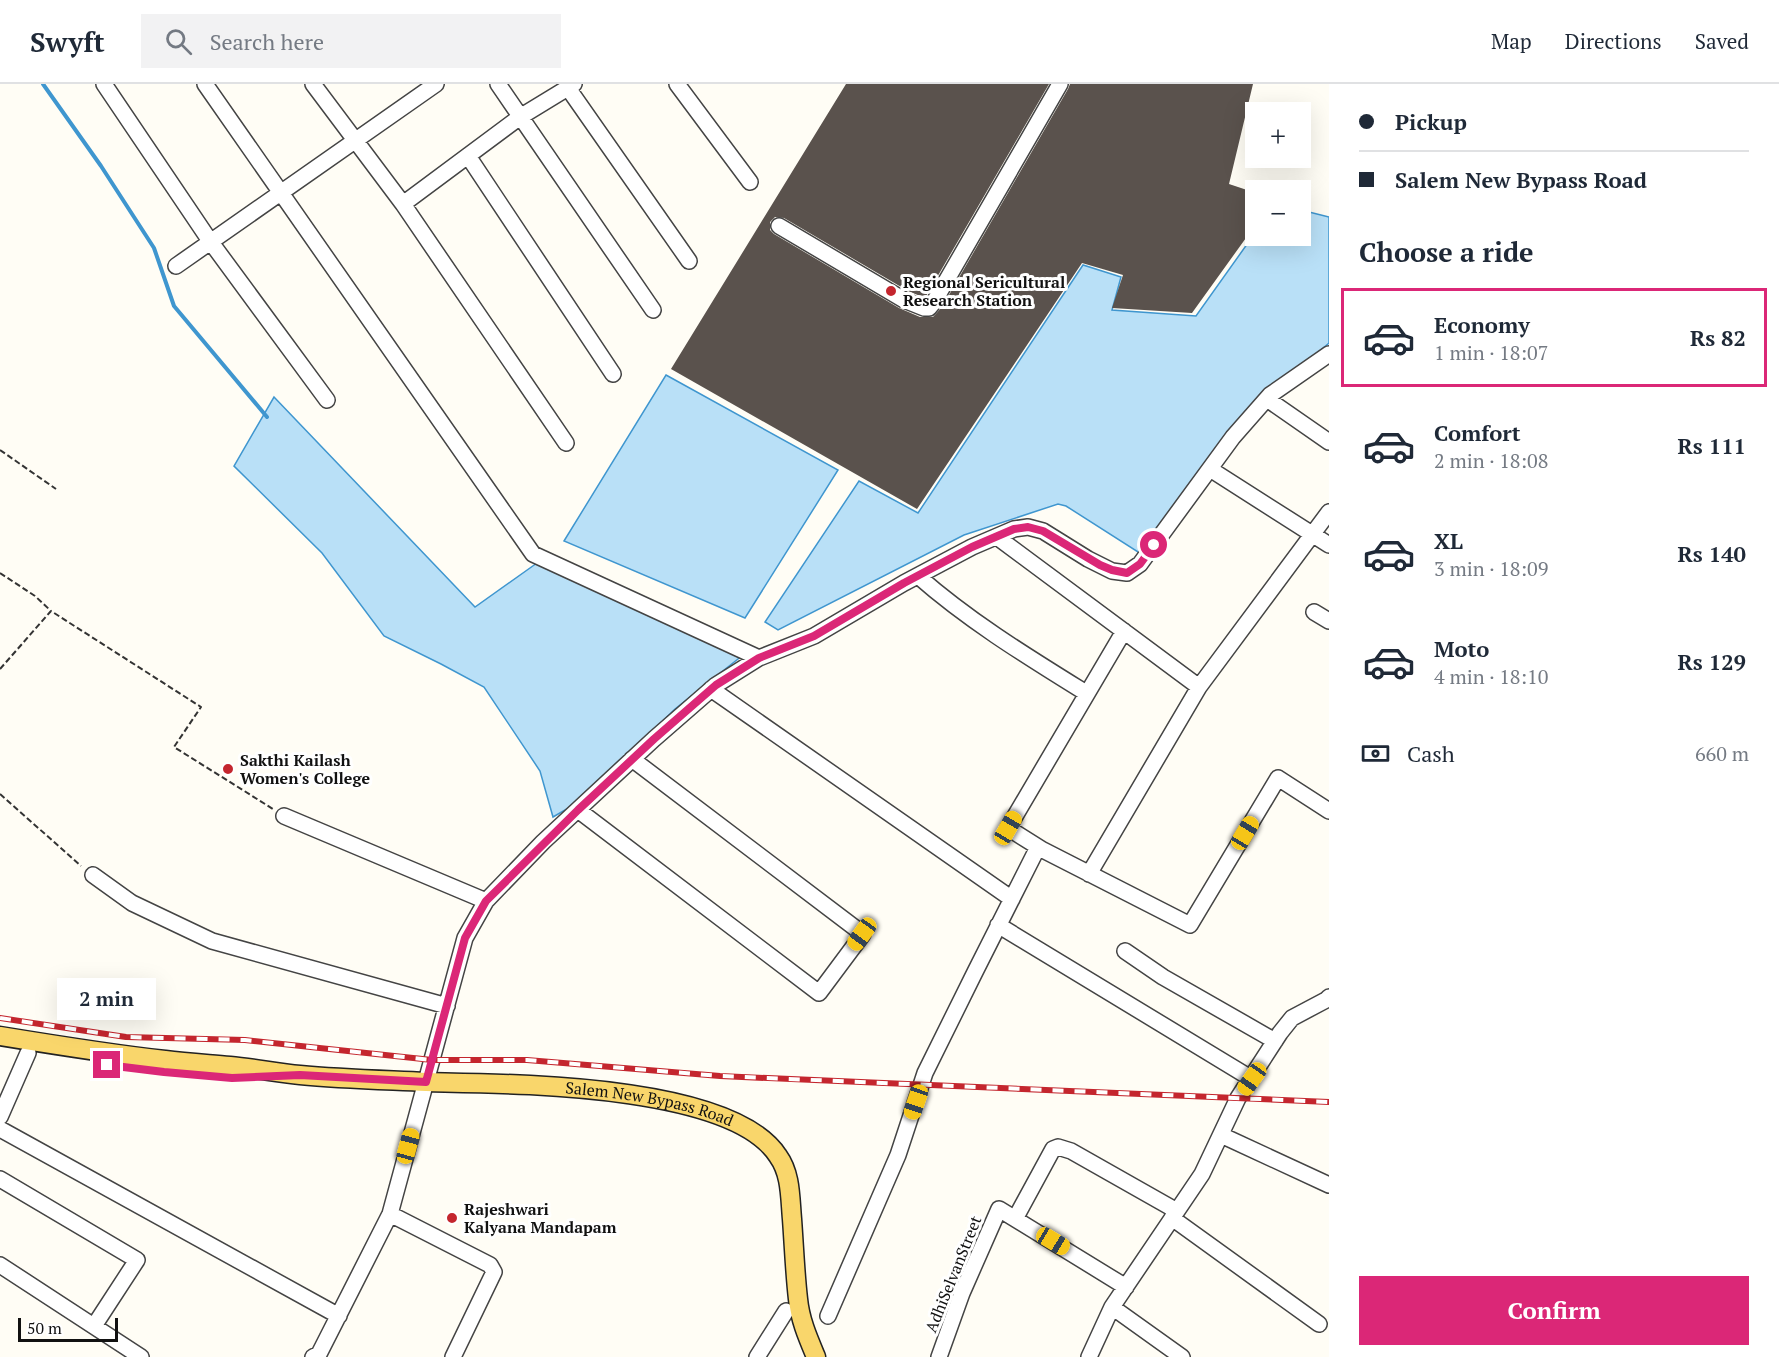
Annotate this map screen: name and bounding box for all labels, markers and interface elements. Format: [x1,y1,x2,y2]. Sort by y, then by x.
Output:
search box [141,14,561,68]
text: Swyft [30,23,105,60]
icon: search [162,25,195,58]
text: Search here [210,27,324,56]
text: Map [1491,27,1532,55]
text: Directions [1565,27,1662,55]
text: Saved [1695,27,1749,55]
map controls [1245,102,1311,246]
button: + [1245,102,1311,168]
text: Pickup [1395,107,1467,136]
text: Salem New Bypass Road [1395,165,1647,194]
button: − [1245,180,1311,246]
text: Choose a ride [1359,234,1534,270]
place label: Regional Sericultural Research Station [903,271,1065,311]
marker: Regional Sericultural Research Station [884,284,898,298]
text: Economy [1434,310,1530,339]
icon: car [1362,311,1416,365]
text: Rs 82 [1690,323,1746,352]
text: 1 min · 18:07 [1434,339,1548,366]
text: Comfort [1434,418,1520,447]
icon: car [1362,419,1416,473]
text: Rs 111 [1677,431,1746,460]
text: 2 min · 18:08 [1434,447,1548,474]
text: XL [1434,526,1463,555]
icon: car [1362,527,1416,581]
route start [1140,531,1167,558]
text: Rs 140 [1677,539,1746,568]
text: 3 min · 18:09 [1434,555,1548,582]
text: Moto [1434,634,1489,663]
icon: car [1362,635,1416,689]
text: Rs 129 [1677,647,1746,676]
text: 4 min · 18:10 [1434,663,1548,690]
icon: cash [1359,737,1392,770]
text: Cash [1407,739,1455,768]
text: 660 m [1695,740,1749,767]
place label: Sakthi Kailash Women's College [240,749,370,789]
marker: Sakthi Kailash Women's College [221,762,235,776]
car [991,808,1025,848]
car [1228,813,1262,853]
car [844,914,880,954]
callout: 2 min [57,978,156,1020]
text: 2 min [79,985,134,1012]
route end [93,1051,120,1078]
car [1234,1059,1270,1099]
street label: Salem New Bypass Road [565,1076,737,1131]
car [902,1082,930,1122]
car [395,1126,421,1166]
place label: Rajeshwari Kalyana Mandapam [464,1198,617,1238]
marker: Rajeshwari Kalyana Mandapam [445,1211,459,1225]
street label: AdhiSelvanStreet [920,1212,986,1336]
car [1033,1224,1073,1258]
button: Confirm [1359,1276,1749,1345]
scale bar [18,1315,118,1342]
text: 50 m [27,1317,62,1339]

